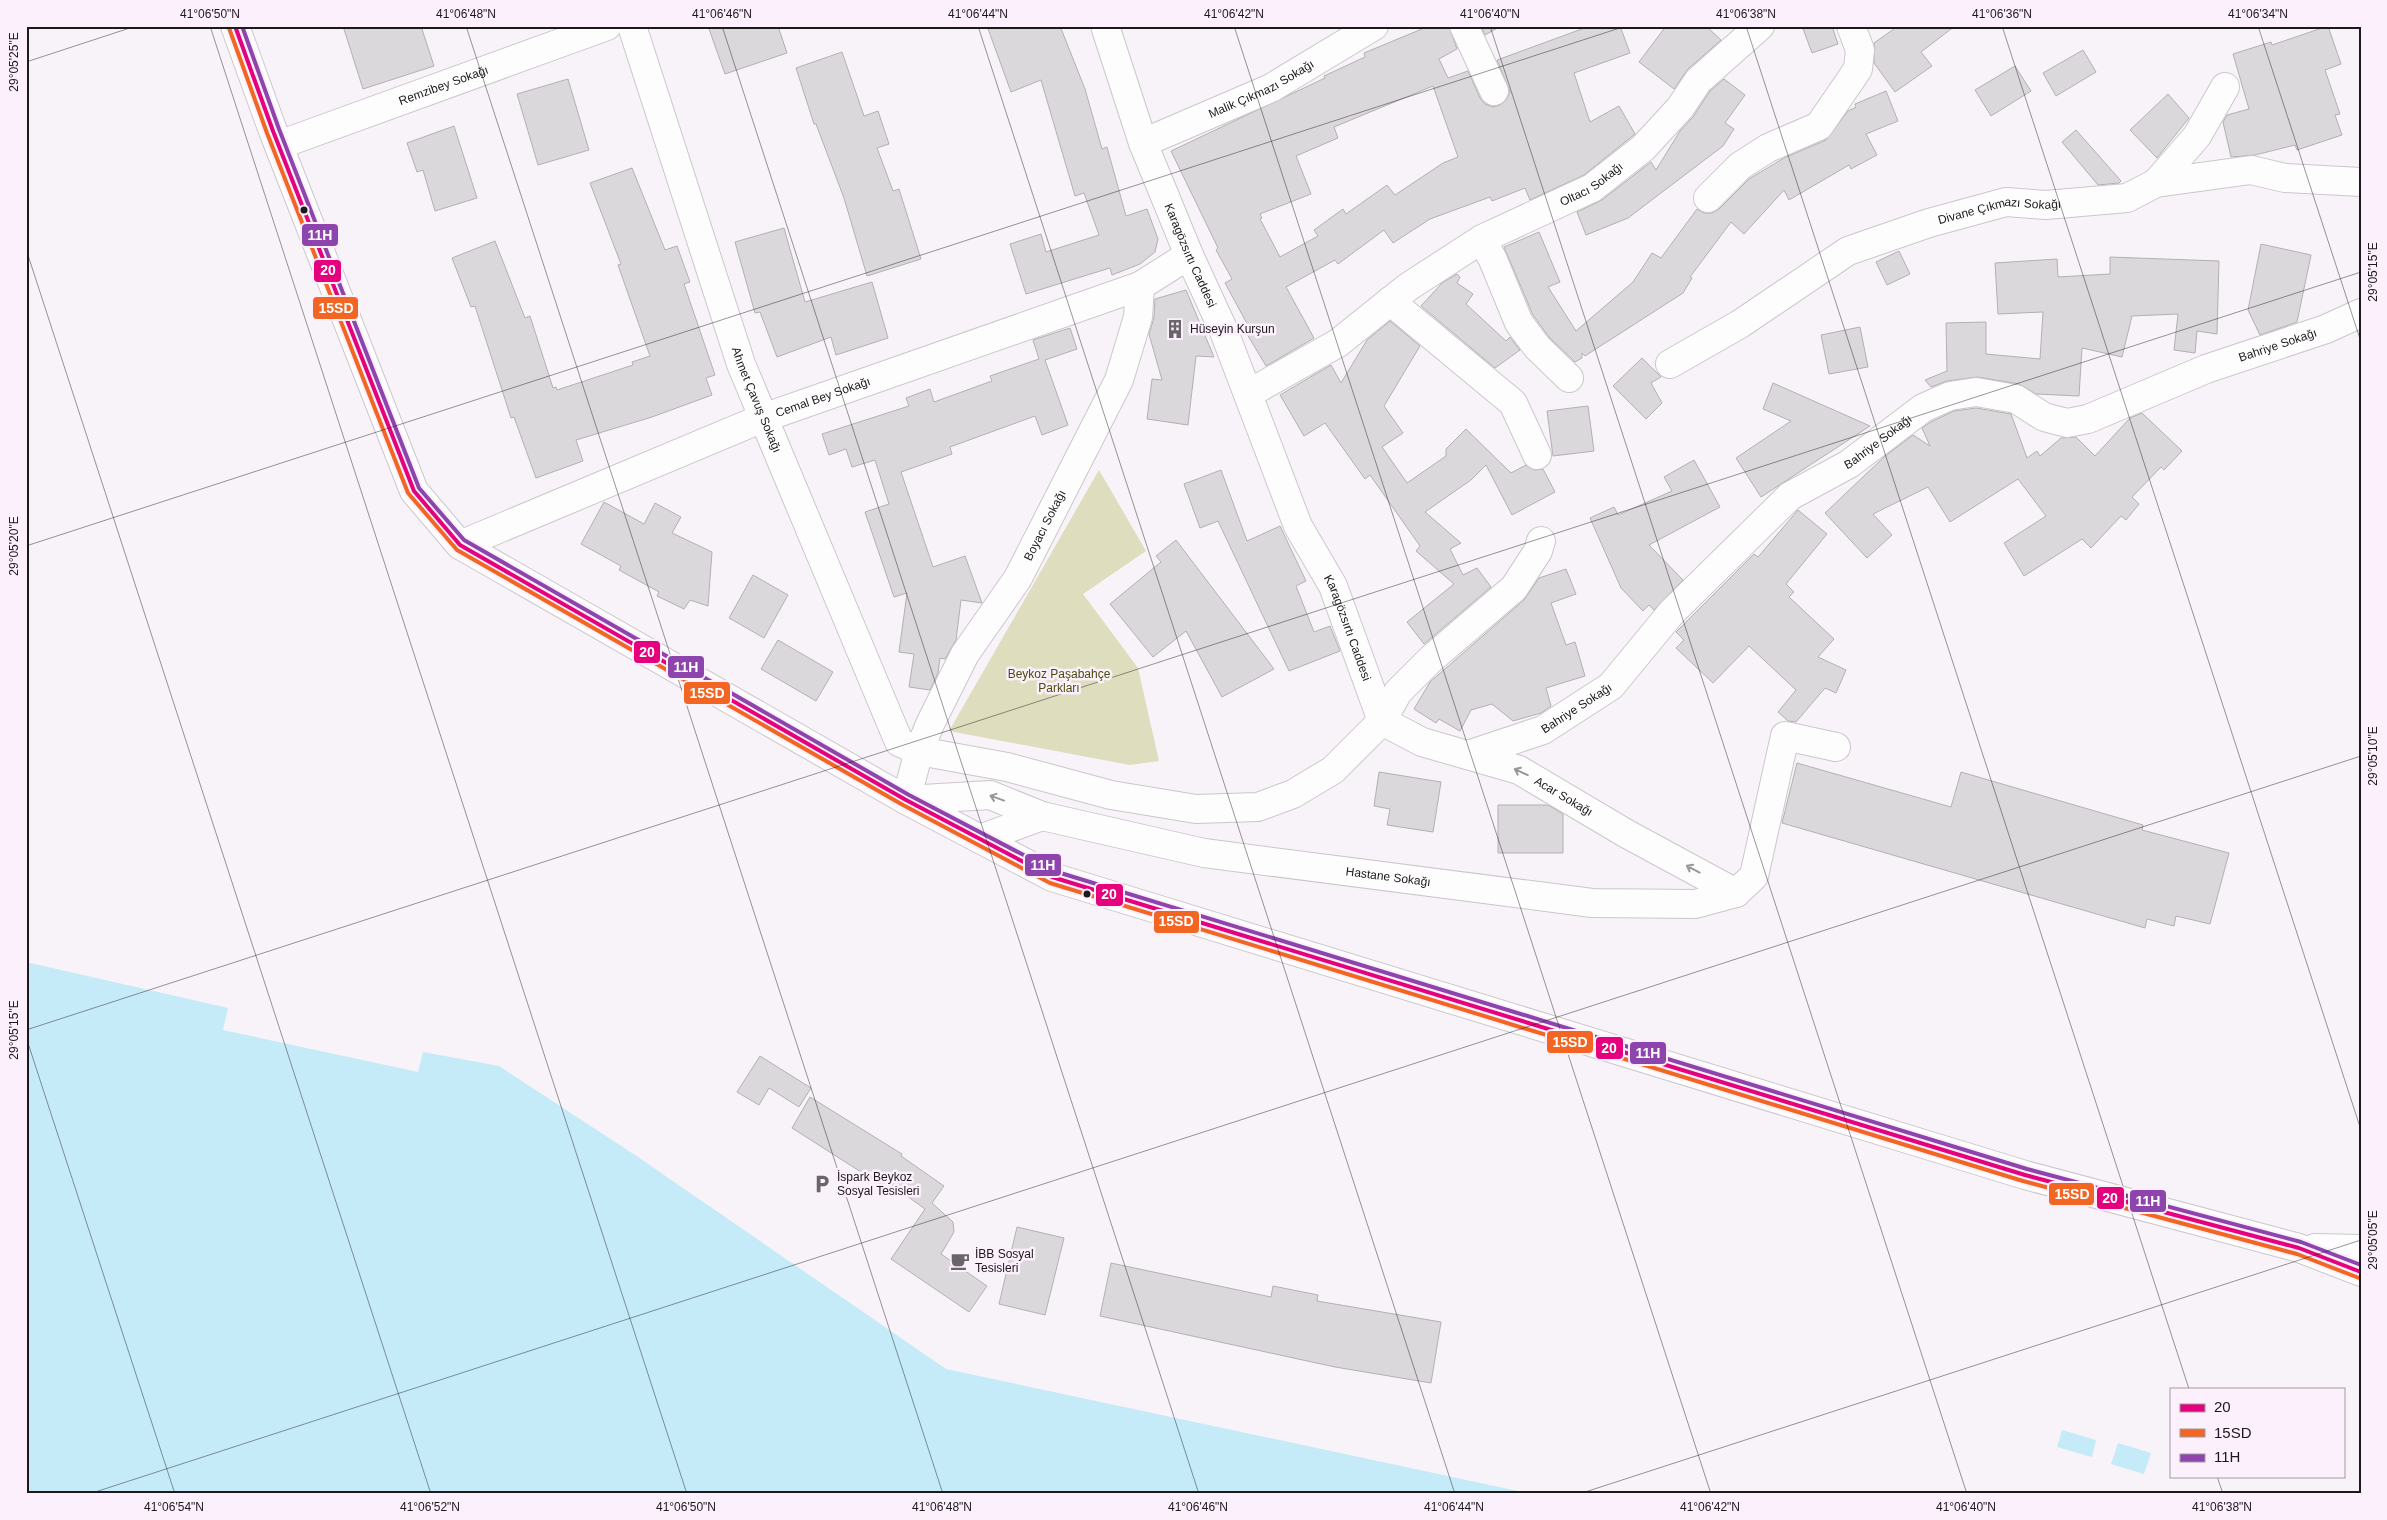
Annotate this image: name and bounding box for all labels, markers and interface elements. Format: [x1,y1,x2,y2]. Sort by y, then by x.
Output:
text: 41°06'50"N [180,7,240,21]
text: 41°06'48"N [436,7,496,21]
text: 41°06'46"N [692,7,752,21]
text: 41°06'44"N [948,7,1008,21]
text: 41°06'42"N [1204,7,1264,21]
text: 41°06'40"N [1460,7,1520,21]
text: 41°06'38"N [1716,7,1776,21]
text: 41°06'36"N [1972,7,2032,21]
text: 41°06'34"N [2228,7,2288,21]
text: 29°05'25"E [7,32,21,92]
street label: Malik Çıkmazı Sokağı [1206,57,1316,121]
street label: Remzibey Sokağı [397,63,490,108]
street label: Oltacı Sokağı [1558,159,1626,209]
street label: Divane Çıkmazı Sokağı [1936,195,2062,227]
street label: Karagözsırtı Caddesi [1162,201,1219,310]
unlabelled marker [299,205,309,215]
line badge: 11H [301,223,339,247]
text: 11H [308,227,332,243]
text: 29°05'15"E [2366,242,2380,302]
line badge: 20 [313,259,342,283]
text: 20 [320,262,336,278]
line badge: 15SD [312,296,359,320]
text: 15SD [318,300,354,316]
building icon: Hüseyin Kurşun [1164,318,1186,340]
place label: Hüseyin Kurşun [1190,322,1275,336]
street label: Bahriye Sokağı [2237,326,2319,365]
street label: Ahmet Çavuş Sokağı [729,345,784,455]
street label: Cemal Bey Sokağı [774,374,872,420]
street label: Bahriye Sokağı [1842,412,1915,472]
street label: Boyacı Sokağı [1021,488,1069,563]
text: 29°05'20"E [7,516,21,576]
street label: Karagözsırtı Caddesi [1321,572,1374,683]
line badge: 20 [633,640,661,664]
text: 20 [639,644,655,660]
line badge: 11H [667,655,705,679]
text: 11H [674,659,698,675]
park label: Beykoz Paşabahçe Parkları [1008,667,1111,695]
street label: Bahriye Sokağı [1539,680,1615,736]
line badge: 15SD [683,681,731,705]
text: 15SD [689,685,725,701]
text: 29°05'10"E [2366,726,2380,786]
one-way arrow [1514,767,1529,776]
street label: Acar Sokağı [1532,774,1595,819]
one-way arrow [990,793,1005,802]
line badge: 11H [1024,853,1062,877]
text: 11H [1031,857,1055,873]
street label: Hastane Sokağı [1345,864,1432,889]
one-way arrow [1686,864,1700,874]
line badge: 20 [1095,883,1124,907]
text: 20 [1101,886,1117,902]
unlabelled marker [1082,889,1092,899]
line badge: 15SD [1153,910,1200,934]
text: 15SD [1158,913,1194,929]
text: 29°05'15"E [7,1000,21,1060]
line badge: 15SD [1546,1030,1594,1054]
text: 15SD [1552,1034,1588,1050]
line badge: 20 [1595,1036,1624,1060]
text: 20 [1601,1040,1617,1056]
line badge: 11H [1629,1041,1667,1065]
text: 11H [1636,1045,1660,1061]
place label: İspark Beykoz Sosyal Tesisleri [837,1170,919,1198]
parking icon: İspark Beykoz Sosyal Tesisleri [811,1173,833,1195]
line badge: 15SD [2048,1182,2095,1206]
text: 15SD [2054,1186,2090,1202]
line badge: 20 [2096,1186,2125,1210]
line badge: 11H [2129,1189,2167,1213]
text: 20 [2102,1190,2118,1206]
text: 11H [2136,1193,2160,1209]
text: 29°05'05"E [2366,1210,2380,1270]
place label: İBB Sosyal Tesisleri [975,1247,1034,1275]
cafe icon: İBB Sosyal Tesisleri [949,1250,971,1272]
legend [2170,1388,2344,1478]
text: 20 [2214,1398,2231,1415]
text: 15SD [2214,1424,2252,1441]
text: 11H [2214,1448,2240,1465]
text: 41°06'54"N [144,1500,204,1514]
text: 41°06'52"N [400,1500,460,1514]
text: 41°06'50"N [656,1500,716,1514]
text: 41°06'48"N [912,1500,972,1514]
text: 41°06'46"N [1168,1500,1228,1514]
text: 41°06'44"N [1424,1500,1484,1514]
text: 41°06'42"N [1680,1500,1740,1514]
text: 41°06'40"N [1936,1500,1996,1514]
text: 41°06'38"N [2192,1500,2252,1514]

